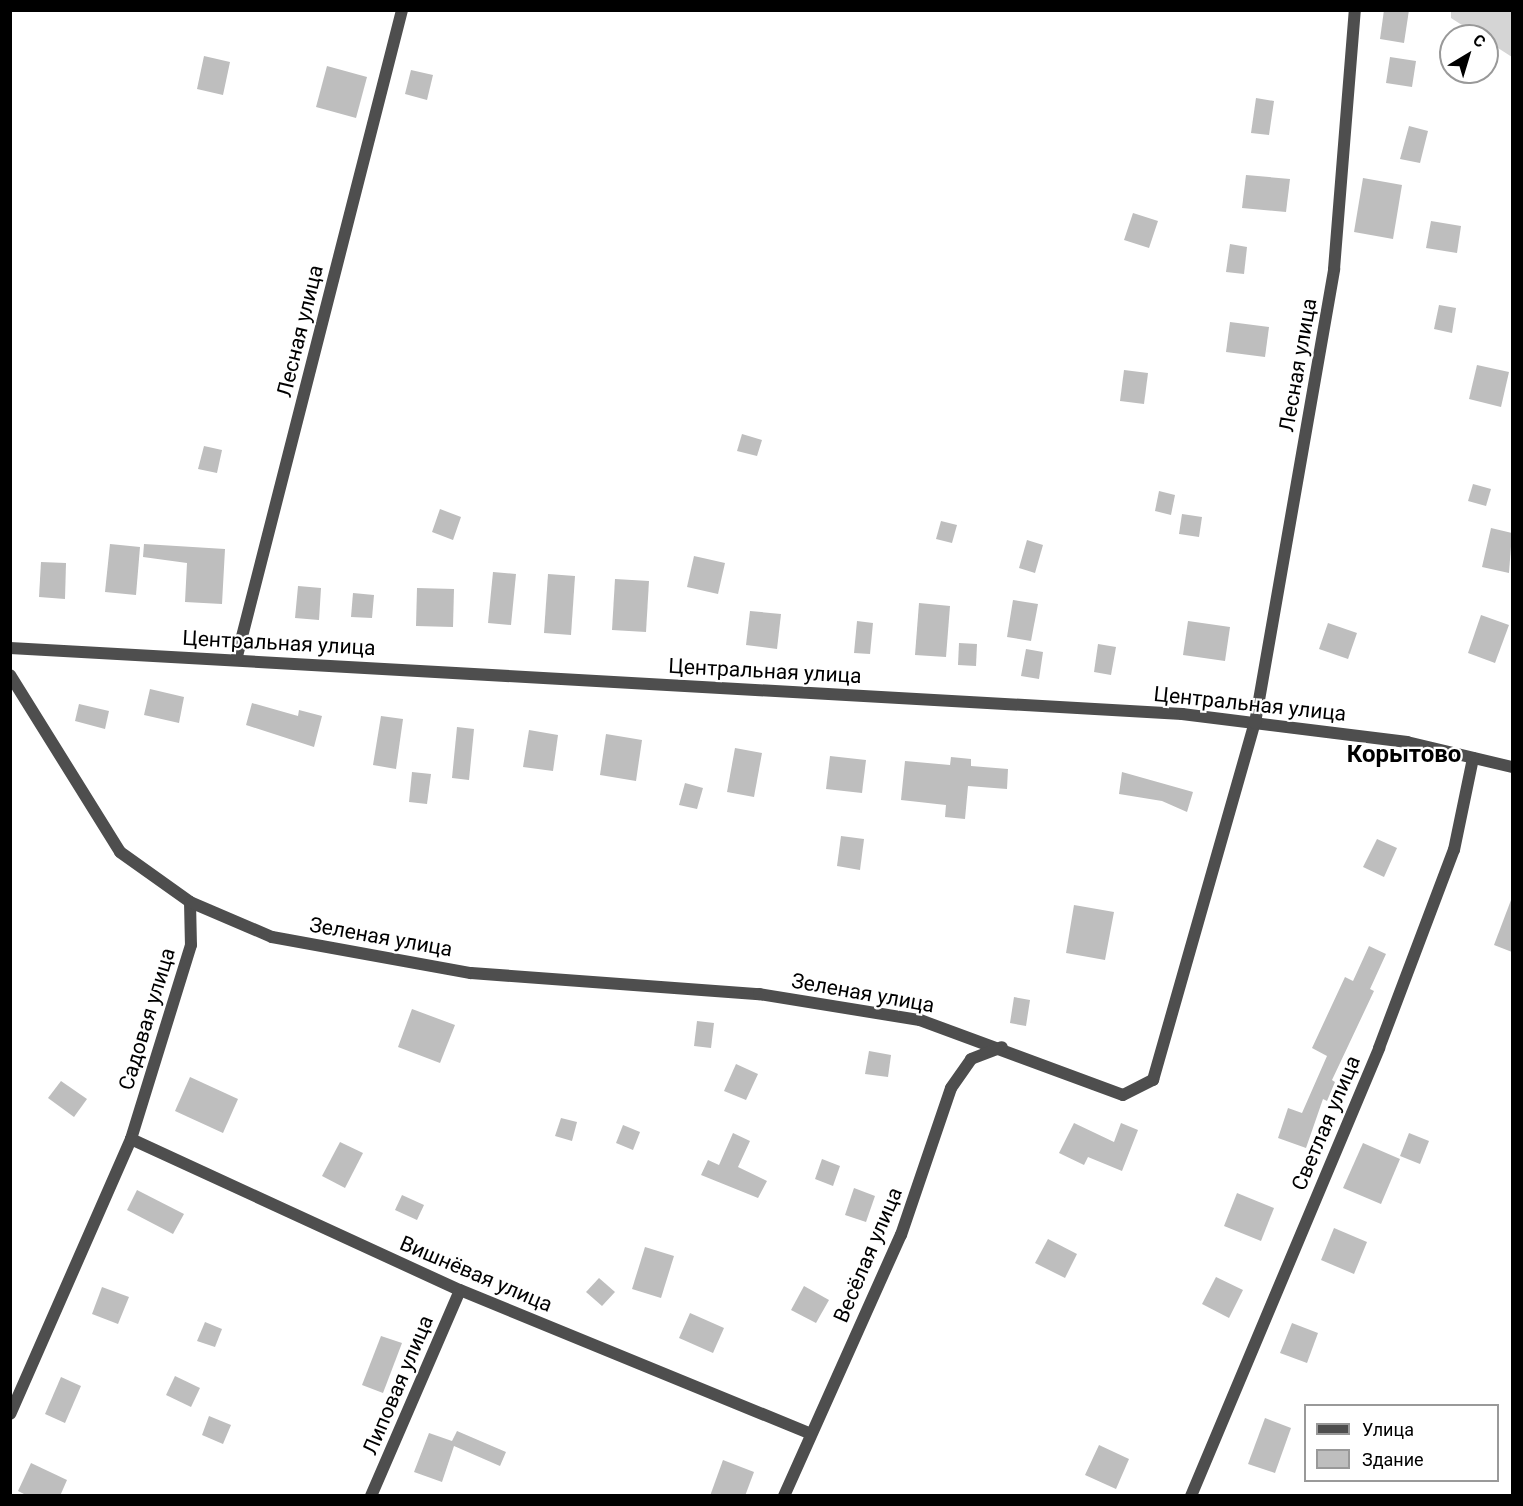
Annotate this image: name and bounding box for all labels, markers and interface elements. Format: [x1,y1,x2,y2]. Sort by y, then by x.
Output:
north arrow [1439,24,1499,84]
text: С [1469,30,1489,52]
street label: Лесная улица [271,263,329,399]
street label: Лесная улица [1274,296,1322,434]
street label: Центральная улица [182,625,376,661]
street label: Центральная улица [668,653,862,689]
street label: Центральная улица [1153,681,1347,727]
district label: Корытово [1347,741,1461,769]
street label: Зеленая улица [308,912,454,962]
street label: Садовая улица [113,945,181,1093]
street label: Зеленая улица [790,968,936,1018]
street label: Светлая улица [1286,1052,1366,1194]
street label: Весёлая улица [828,1184,908,1326]
street label: Вишнёвая улица [396,1231,556,1317]
street label: Липовая улица [357,1312,439,1458]
legend [1304,1404,1499,1482]
text: Улица [1362,1419,1414,1440]
text: Здание [1362,1449,1424,1470]

